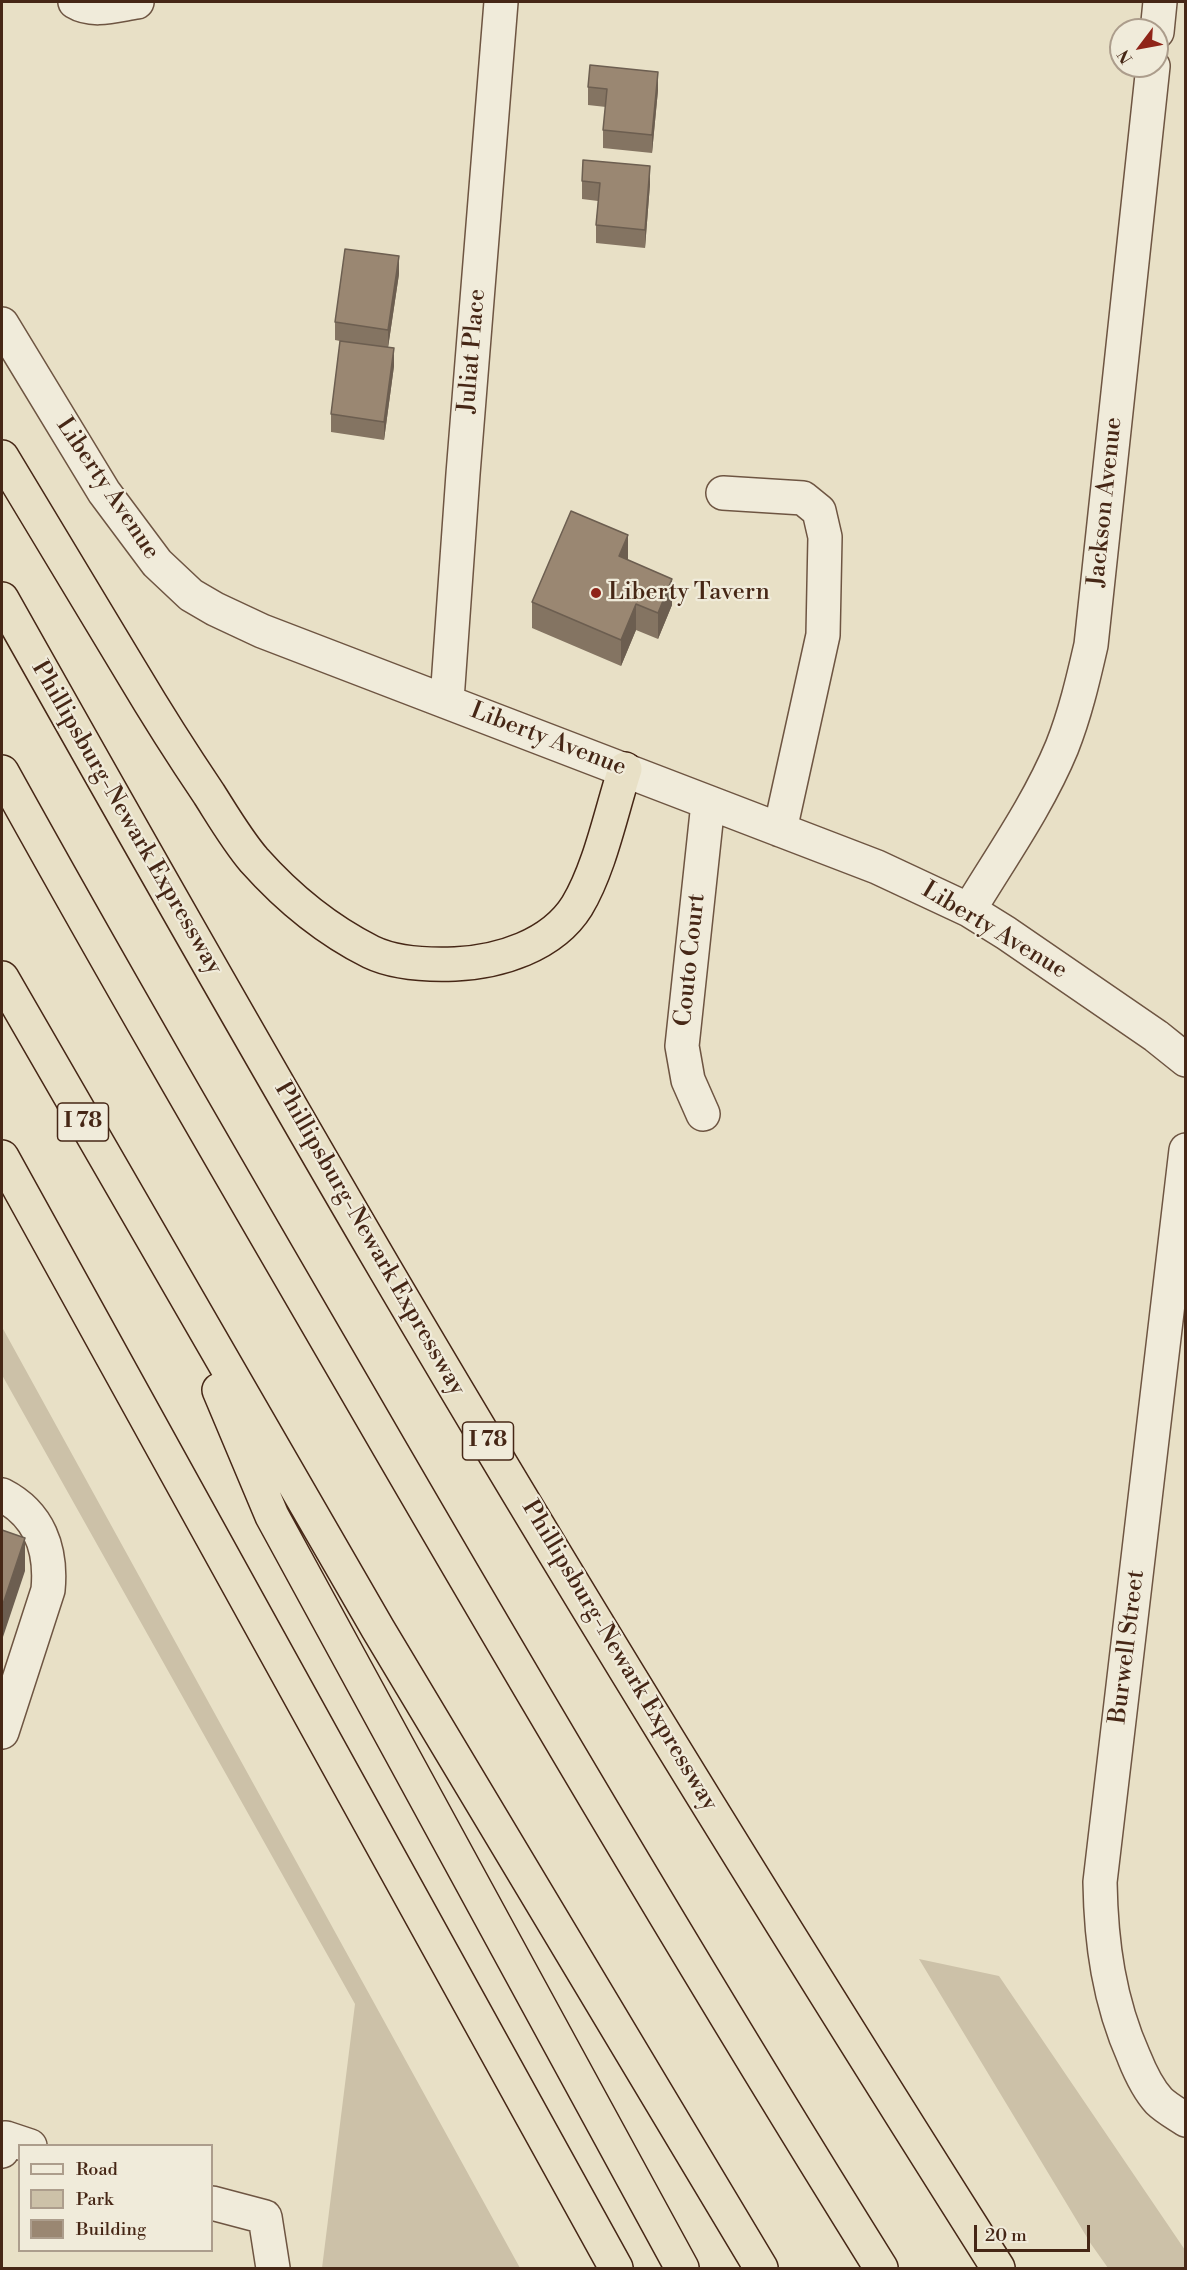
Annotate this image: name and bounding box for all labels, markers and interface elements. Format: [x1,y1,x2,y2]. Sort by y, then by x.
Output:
north arrow [1109,18,1169,78]
text: N [1114,46,1137,67]
street label: Juliat Place [453,288,493,414]
street label: Liberty Avenue [49,413,165,565]
street label: Jackson Avenue [1083,416,1129,588]
place label: Liberty Tavern [608,579,770,607]
marker: Liberty Tavern [589,586,603,600]
street label: Phillipsburg-Newark Expressway [24,656,228,980]
street label: Liberty Avenue [466,697,630,783]
street label: Liberty Avenue [916,876,1072,986]
street label: Couto Court [670,892,712,1028]
street label: Phillipsburg-Newark Expressway [267,1077,471,1401]
road number: I 78 [58,1103,109,1141]
road number: I 78 [462,1422,514,1460]
street label: Phillipsburg-Newark Expressway [515,1495,723,1817]
street label: Burwell Street [1104,1568,1152,1726]
legend [18,2144,213,2252]
text: Road [76,2158,118,2181]
text: Park [76,2188,113,2211]
scale bar [977,2213,1092,2251]
text: Building [76,2218,146,2241]
text: 20 m [985,2224,1027,2247]

